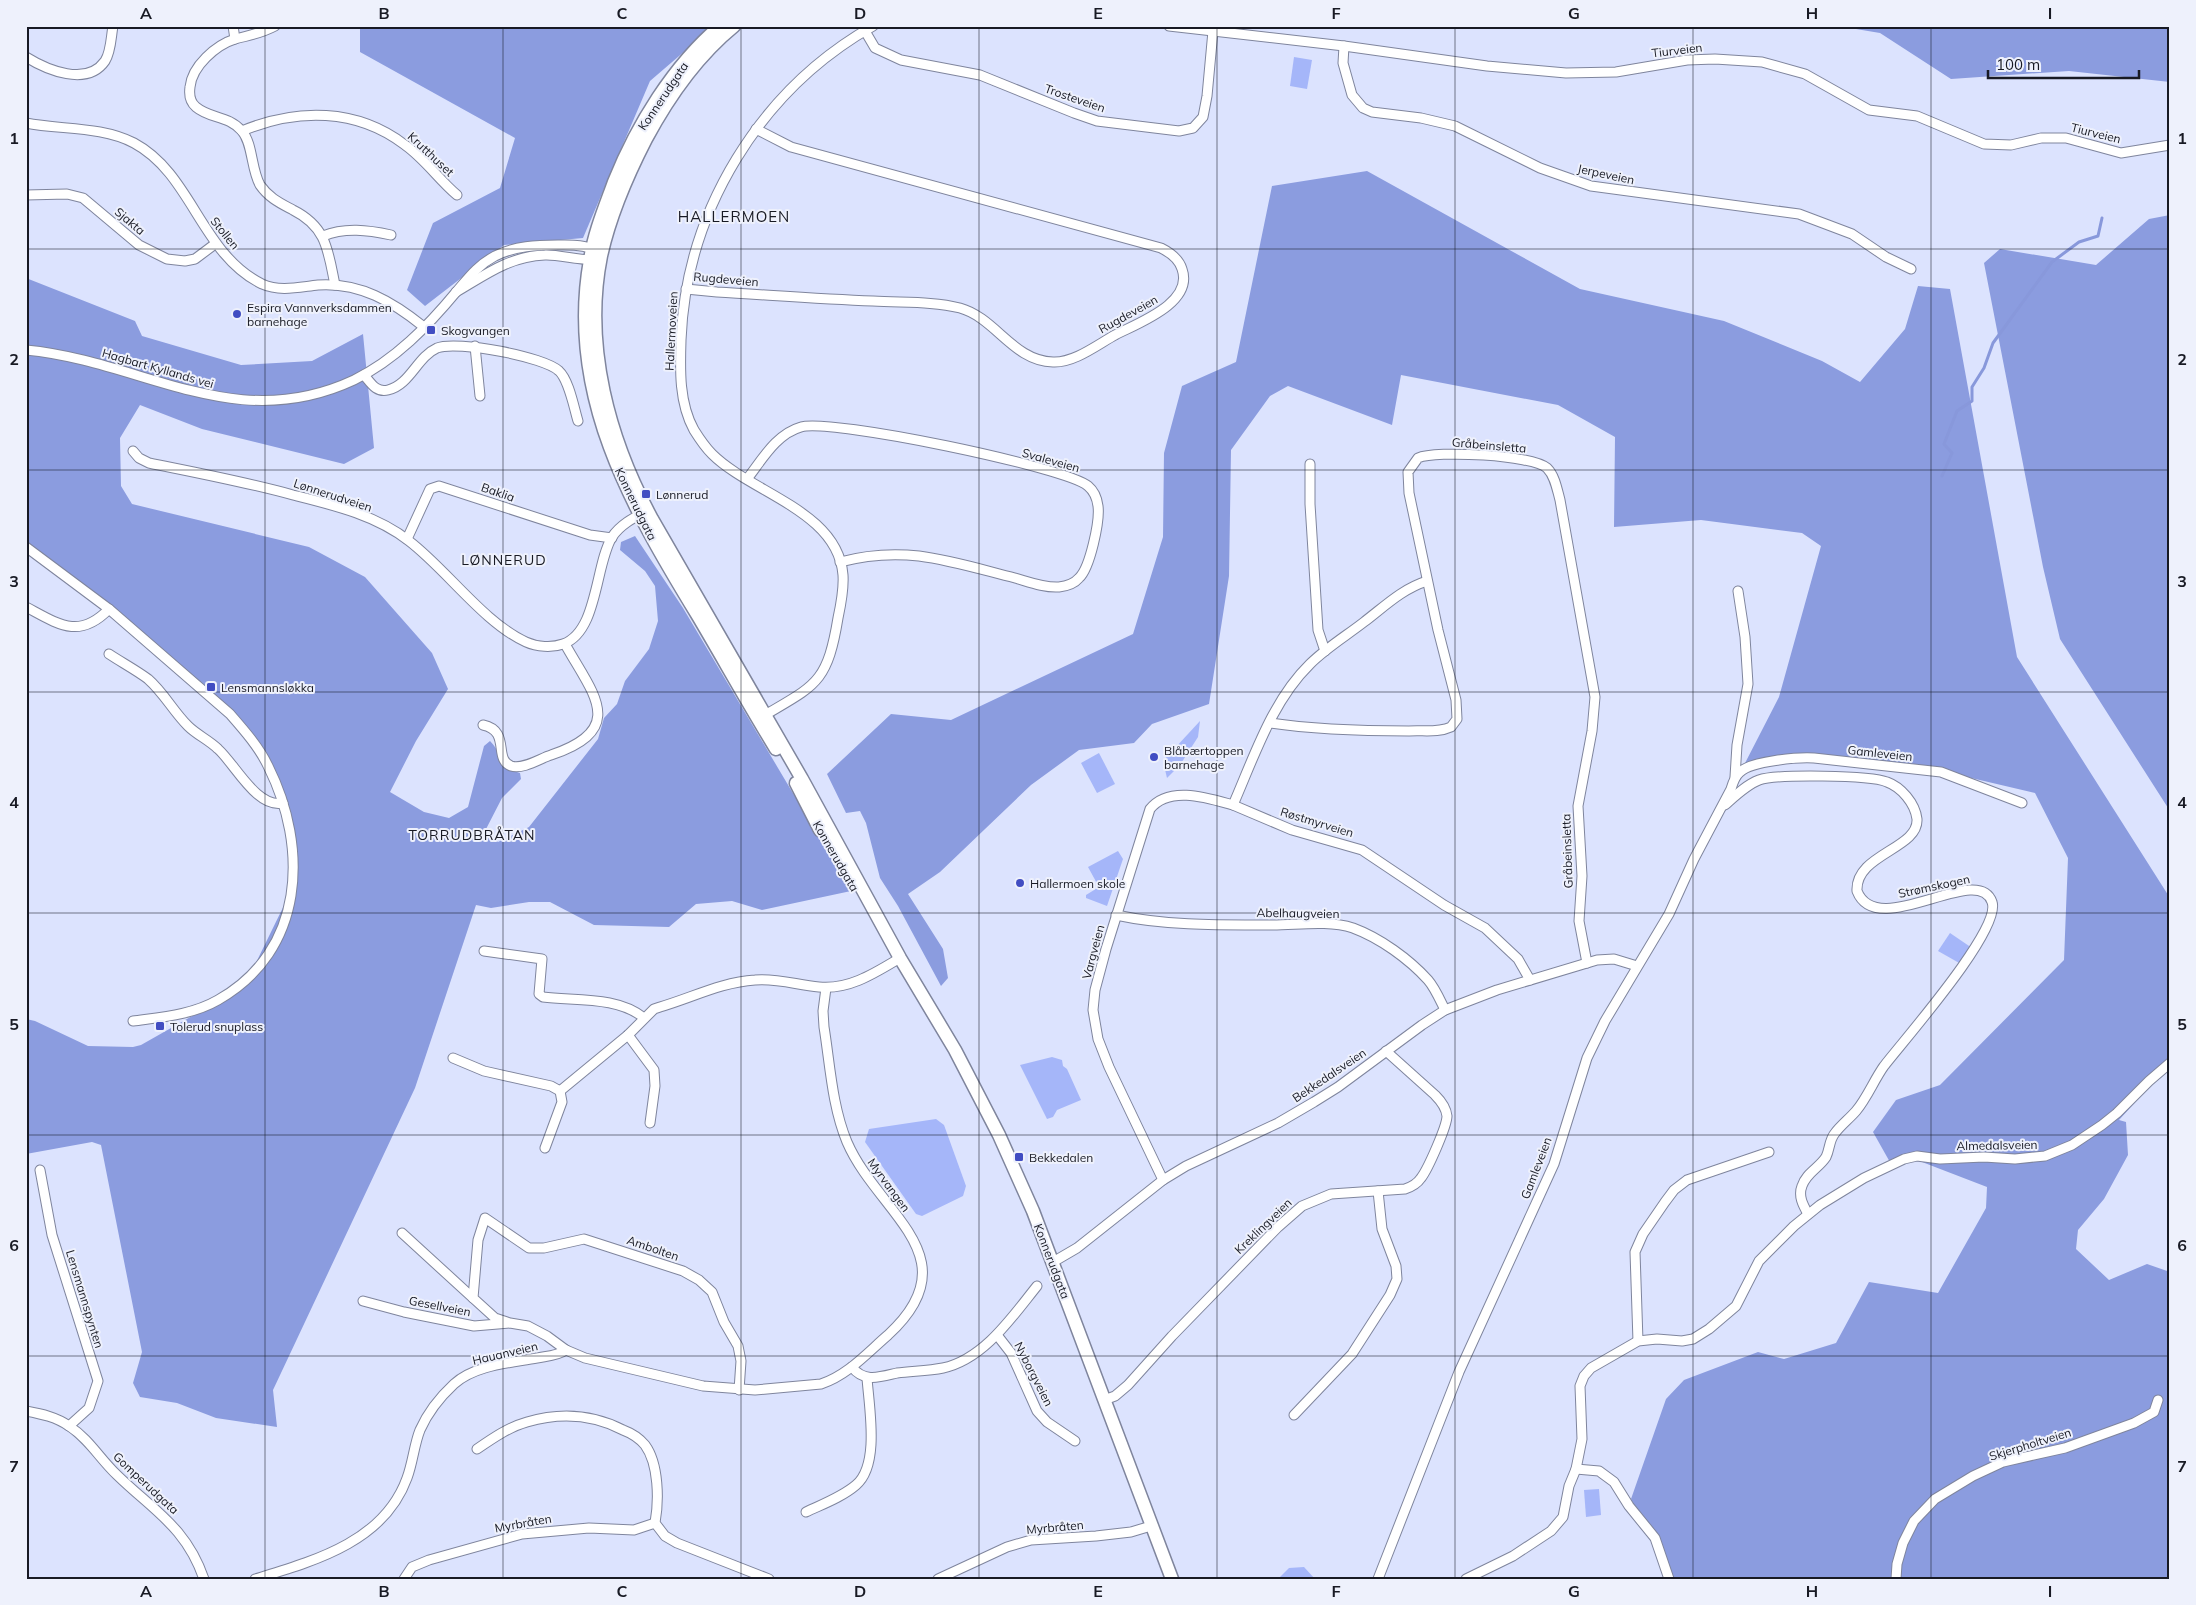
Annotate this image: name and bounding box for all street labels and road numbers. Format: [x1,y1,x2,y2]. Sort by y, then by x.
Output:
street label: Tiurveien [1651,39,1703,61]
street label: Konnerudgata [635,59,691,133]
street label: Trosteveien [1043,81,1107,115]
street label: Tiurveien [2069,120,2123,146]
street label: Krutthuset [405,129,457,179]
street label: Jerpeveien [1576,161,1636,187]
street label: Sjakta [112,204,148,238]
street label: Stollen [207,214,243,252]
street label: Rugdeveien [693,269,759,289]
street label: Hallermoveien [661,291,681,371]
street label: Rugdeveien [1096,292,1160,336]
street label: Hagbart Kyllands vei [100,345,216,391]
street label: Gråbeinsletta [1451,434,1527,456]
street label: Svaleveien [1020,445,1082,475]
street label: Konnerudgata [612,465,660,543]
street label: Lønnerudveien [292,475,374,515]
street label: Baklia [479,479,517,505]
street label: Gamleveien [1847,742,1913,764]
street label: Røstmyrveien [1279,804,1355,840]
street label: Gråbeinsletta [1558,813,1576,889]
street label: Konnerudgata [810,818,862,894]
street label: Strømskogen [1897,871,1971,901]
street label: Abelhaugveien [1256,905,1340,921]
street label: Vargveien [1079,923,1107,981]
street label: Bekkedalsveien [1289,1045,1369,1105]
street label: Gamleveien [1517,1135,1555,1201]
street label: Almedalsveien [1956,1137,2038,1153]
street label: Myrvangen [865,1155,913,1215]
street label: Kreklingveien [1231,1195,1295,1257]
street label: Konnerudgata [1031,1221,1073,1301]
street label: Ambolten [625,1232,681,1264]
street label: Lensmannspynten [63,1248,107,1350]
street label: Gesellveien [408,1293,472,1319]
street label: Hauanveien [471,1338,539,1368]
street label: Nyborgveien [1011,1339,1057,1409]
street label: Skjerpholtveien [1987,1424,2073,1464]
street label: Gomperudgata [110,1449,182,1517]
street label: Myrbråten [493,1511,553,1535]
street label: Myrbråten [1026,1517,1084,1537]

